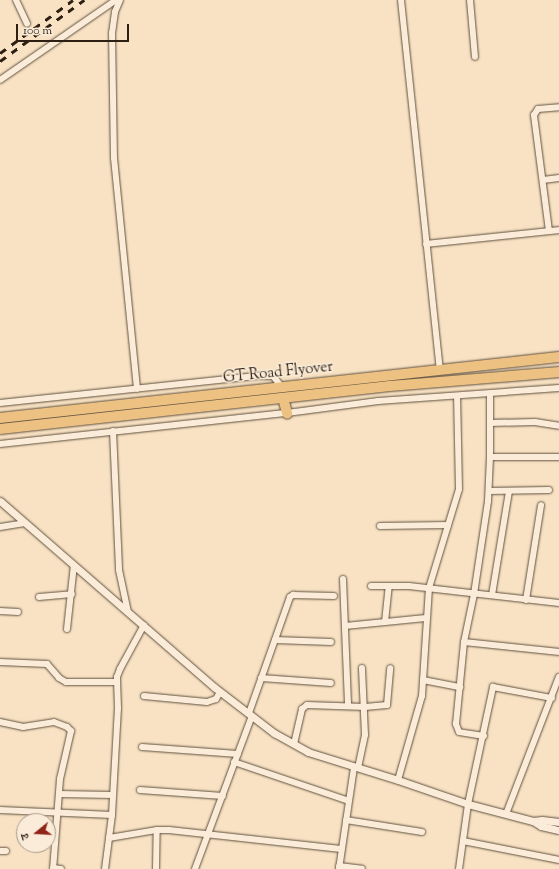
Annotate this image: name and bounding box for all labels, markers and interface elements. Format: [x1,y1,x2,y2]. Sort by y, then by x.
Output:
scale bar [18,16,131,42]
text: 100 m [23,22,52,40]
street label: GT Road Flyover [222,358,334,388]
north arrow [16,813,56,853]
text: उ [17,831,34,842]

